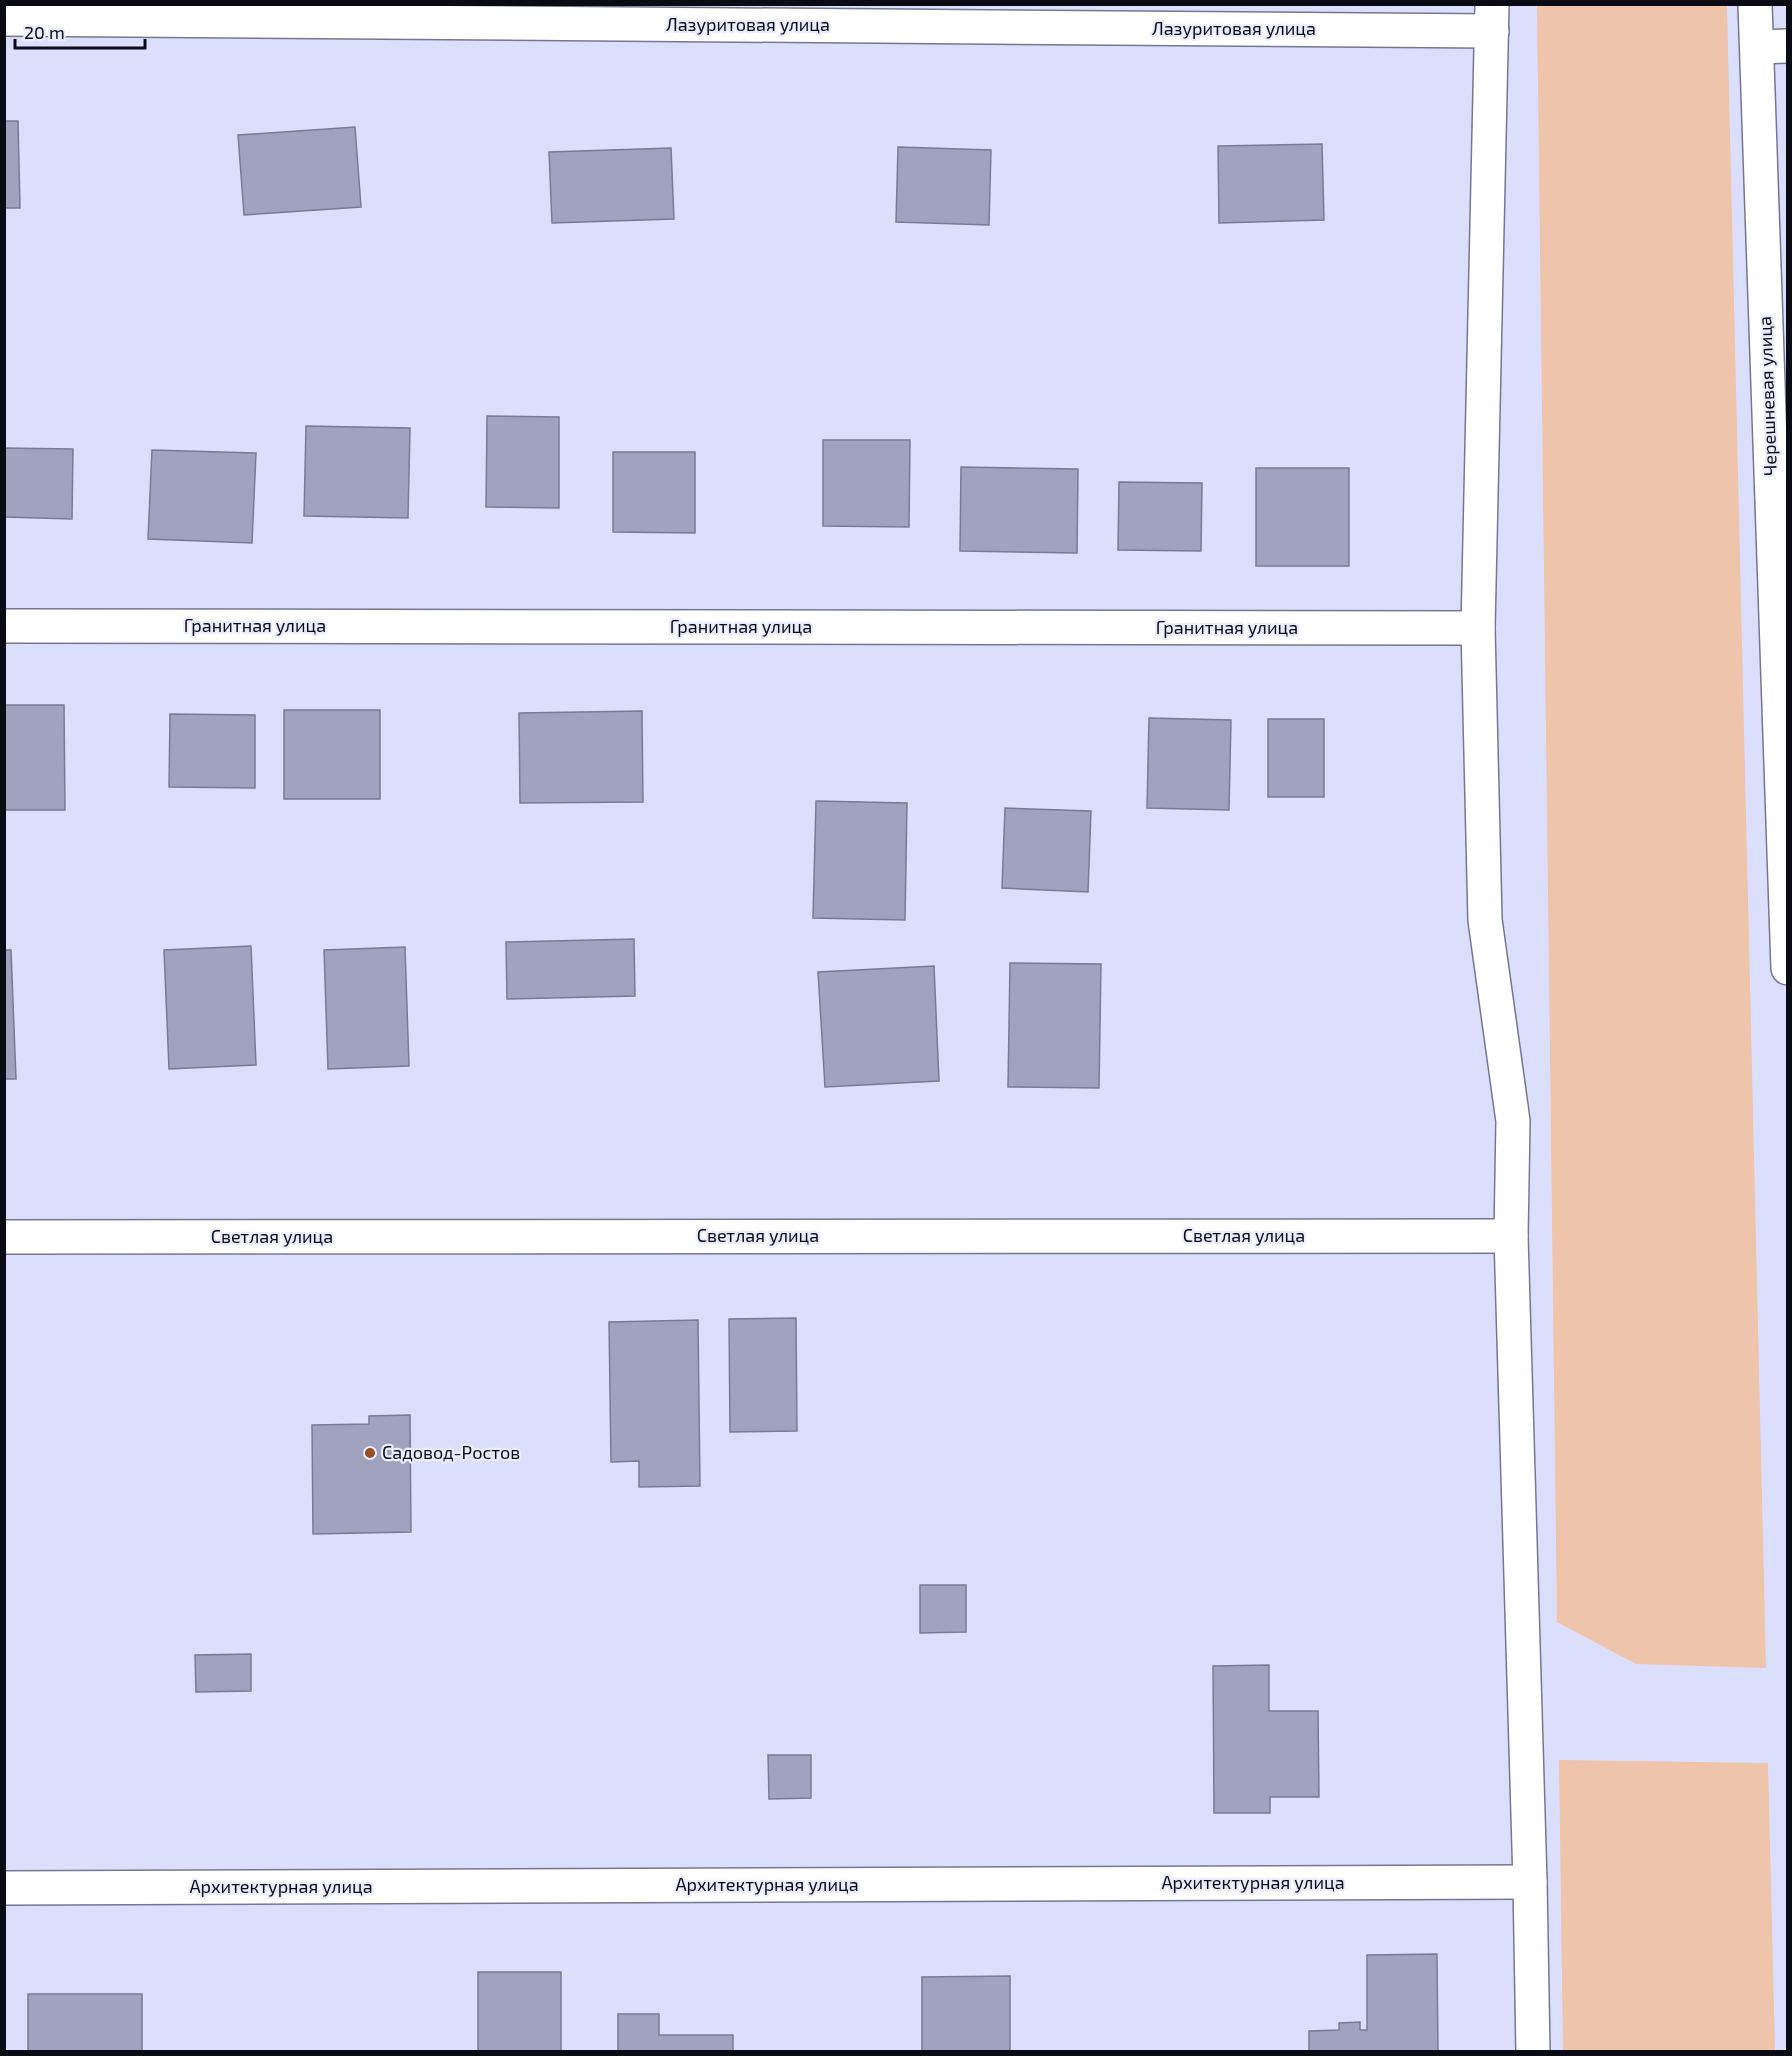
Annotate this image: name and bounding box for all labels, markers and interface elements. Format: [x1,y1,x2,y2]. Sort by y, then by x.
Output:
scale bar [15,12,146,50]
street label: Лазуритовая улица [666,13,830,35]
street label: Лазуритовая улица [1152,17,1316,39]
text: 20 m [24,21,65,43]
street label: Черешневая улица [1753,316,1781,476]
street label: Гранитная улица [184,614,326,636]
street label: Гранитная улица [670,615,812,637]
street label: Гранитная улица [1156,616,1298,638]
street label: Светлая улица [697,1224,819,1246]
street label: Светлая улица [1183,1224,1305,1246]
street label: Светлая улица [211,1225,333,1247]
place label: Садовод-Ростов [382,1441,520,1463]
marker: Садовод-Ростов [363,1446,377,1460]
street label: Архитектурная улица [1161,1871,1345,1893]
street label: Архитектурная улица [675,1873,859,1895]
street label: Архитектурная улица [189,1875,373,1897]

